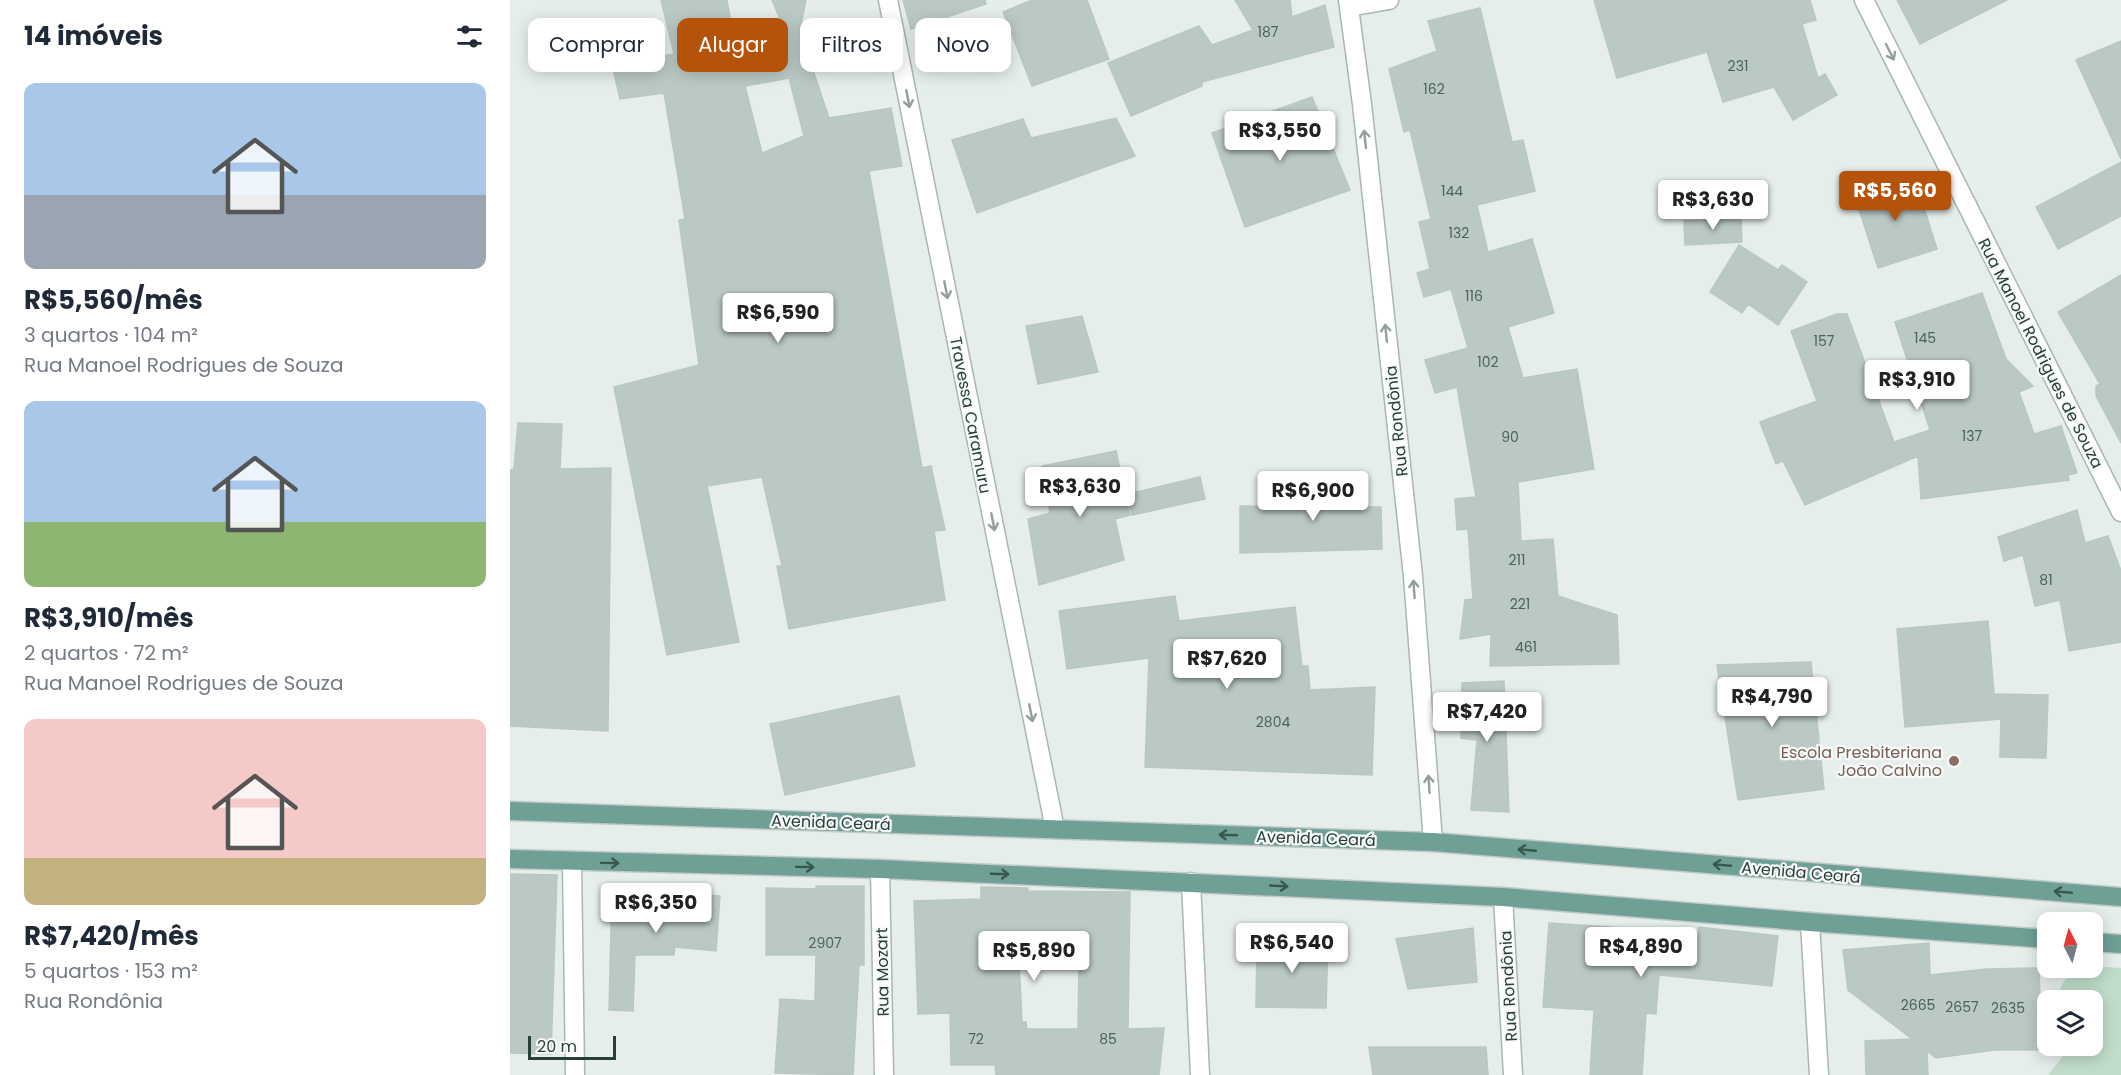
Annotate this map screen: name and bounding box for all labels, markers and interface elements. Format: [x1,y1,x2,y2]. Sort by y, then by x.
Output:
text: 14 imóveis [24,18,163,54]
chip: Comprar [528,18,665,72]
chip: Alugar [677,18,788,72]
chip: Filtros [800,18,903,72]
chip: Novo [915,18,1011,72]
icon: filters [453,20,486,53]
house number: 187 [1258,22,1279,42]
one-way arrow [1885,43,1896,61]
house number: 231 [1728,56,1748,76]
house number: 162 [1423,79,1445,99]
one-way arrow [903,88,914,108]
pin: R$3,550 [1225,111,1335,162]
text: R$3,550 [1238,116,1322,144]
icon: home [201,122,309,230]
one-way arrow [1359,130,1370,150]
pin: R$5,560 [1840,171,1950,222]
text: R$5,560 [1853,176,1937,204]
pin: R$3,630 [1658,180,1768,231]
house number: 144 [1441,181,1463,201]
text: R$3,630 [1672,185,1754,213]
house number: 132 [1449,223,1469,243]
street label: Rua Manoel Rodrigues de Souza [1972,234,2109,472]
one-way arrow [941,279,952,299]
text: R$5,560/mês [24,282,203,318]
house number: 116 [1465,286,1483,306]
pin: R$6,590 [723,293,833,344]
text: R$6,590 [736,298,820,326]
text: 3 quartos · 104 m² [24,321,198,349]
one-way arrow [1380,324,1391,343]
house number: 145 [1914,328,1936,348]
house number: 157 [1814,331,1835,351]
street label: Travessa Caramuru [944,335,997,495]
text: Rua Manoel Rodrigues de Souza [24,351,343,379]
house number: 102 [1477,352,1499,372]
pin: R$3,910 [1862,360,1972,411]
street label: Rua Rondônia [1379,364,1414,478]
text: R$3,910 [1879,365,1955,393]
house number: 137 [1962,426,1983,446]
house number: 90 [1501,427,1519,447]
icon: home [201,440,309,548]
pin: R$3,630 [1025,467,1135,518]
pin: R$6,900 [1258,471,1368,522]
text: R$3,630 [1039,472,1121,500]
text: R$6,900 [1271,476,1355,504]
one-way arrow [988,512,999,531]
house number: 211 [1508,550,1526,570]
house number: 81 [2039,570,2053,590]
one-way arrow [1408,580,1419,600]
house number: 221 [1510,594,1530,614]
text: R$3,910/mês [24,600,194,636]
house number: 461 [1515,637,1537,657]
text: 2 quartos · 72 m² [24,639,189,667]
pin: R$7,620 [1172,639,1282,690]
text: R$7,620 [1187,644,1267,672]
text: Rua Manoel Rodrigues de Souza [24,669,343,697]
pin: R$4,790 [1717,677,1827,728]
text: R$4,790 [1731,682,1813,710]
pin: R$7,420 [1432,692,1542,743]
text: R$7,420 [1447,697,1527,725]
one-way arrow [1026,703,1037,723]
house number: 2804 [1256,712,1290,732]
place label: Escola Presbiteriana João Calvino [1781,741,1942,782]
marker: Escola Presbiteriana João Calvino [1947,754,1961,768]
icon: home [201,758,309,866]
one-way arrow [1423,774,1434,794]
street label: Avenida Ceará [771,809,891,836]
street label: Avenida Ceará [1256,825,1376,852]
one-way arrow [1218,829,1238,841]
one-way arrow [1518,844,1538,855]
street label: Avenida Ceará [1740,856,1862,889]
one-way arrow [600,857,620,868]
one-way arrow [1712,859,1732,870]
one-way arrow [795,862,815,873]
one-way arrow [990,869,1010,880]
one-way arrow [1268,881,1288,892]
pin: R$6,350 [601,883,711,934]
one-way arrow [2053,887,2073,898]
text: R$6,350 [615,888,697,916]
north arrow [2037,912,2103,978]
map controls [2037,912,2103,1056]
text: R$7,420/mês [24,918,199,954]
pin: R$6,540 [1237,923,1347,974]
street label: Rua Mozart [870,927,895,1017]
pin: R$4,890 [1586,927,1696,978]
text: R$6,540 [1250,928,1334,956]
street label: Rua Rondônia [1494,930,1523,1042]
pin: R$5,890 [979,931,1089,982]
text: R$4,890 [1599,932,1683,960]
house number: 2907 [808,933,842,953]
text: R$5,890 [992,936,1076,964]
text: 5 quartos · 153 m² [24,957,198,985]
text: Rua Rondônia [24,987,163,1015]
button: layers [2037,990,2103,1056]
house number: 2665 [1901,995,1935,1015]
house number: 2657 [1945,997,1979,1017]
house number: 2635 [1991,998,2025,1018]
house number: 72 [968,1029,984,1049]
house number: 85 [1099,1029,1117,1049]
scale bar [528,1033,616,1060]
text: 20 m [537,1035,577,1058]

